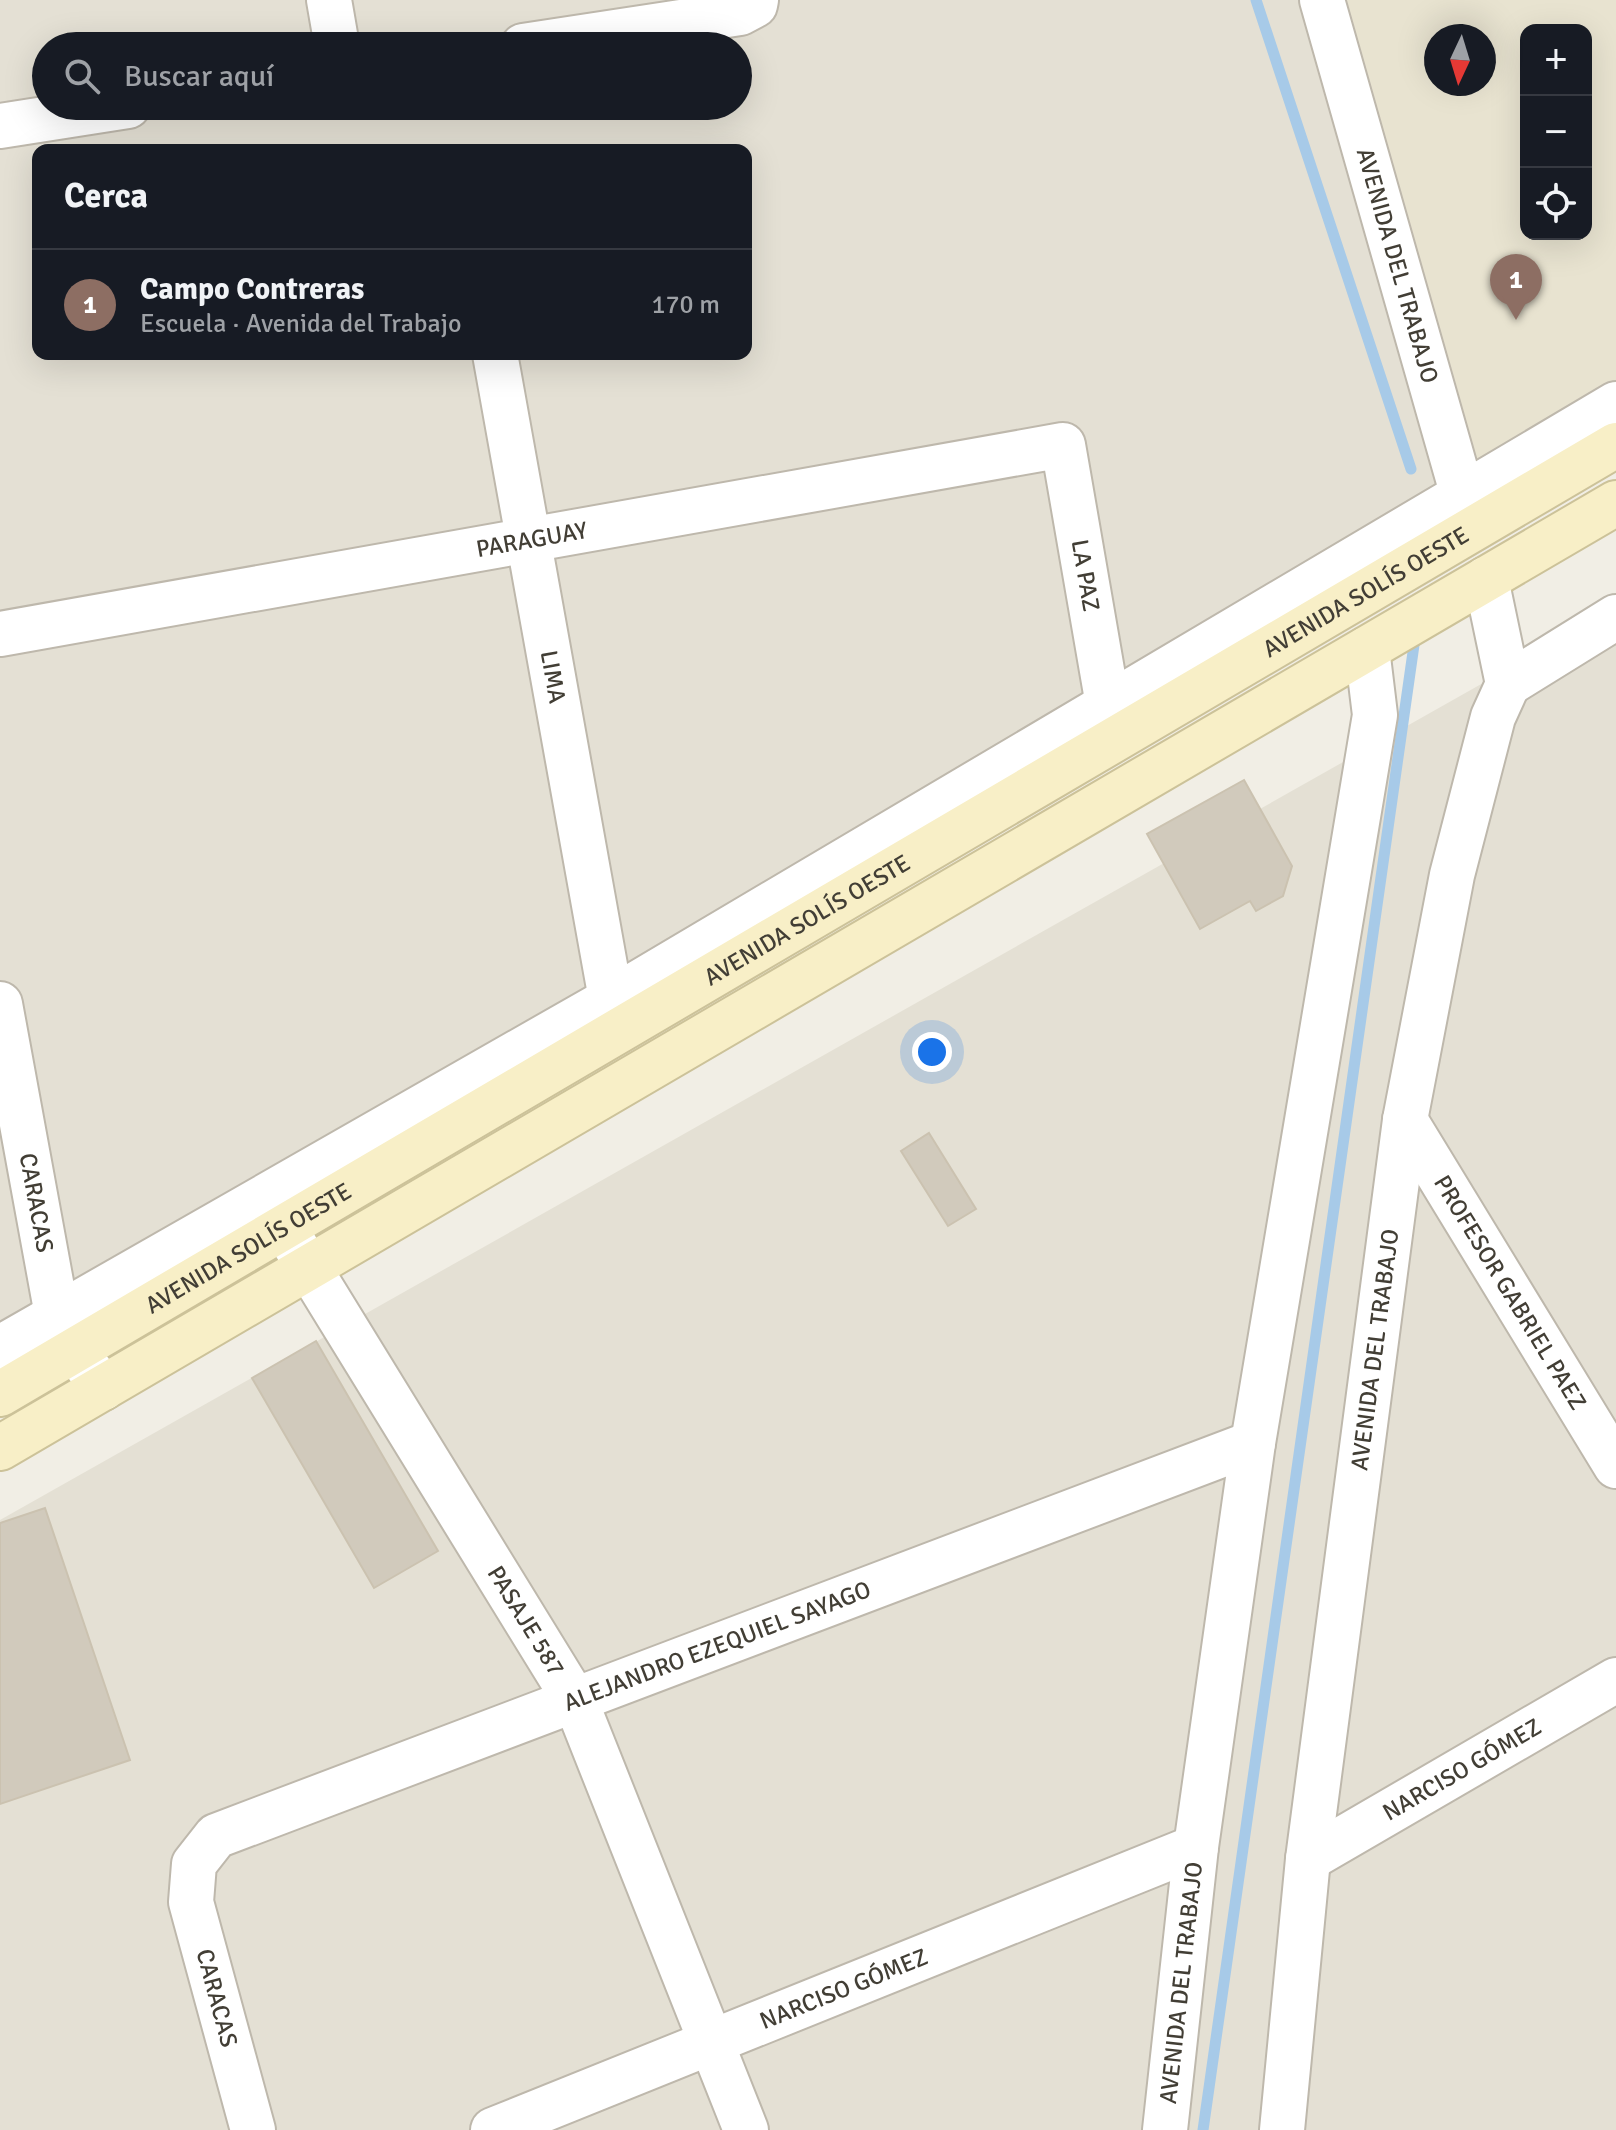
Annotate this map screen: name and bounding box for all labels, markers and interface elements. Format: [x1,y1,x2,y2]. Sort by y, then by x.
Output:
north arrow [1424,24,1496,96]
map controls [1520,24,1592,240]
button: + [1520,24,1592,96]
search box [32,32,752,120]
icon: search [60,54,104,98]
text: Buscar aquí [124,58,274,95]
button: − [1520,96,1592,168]
street label: AVENIDA DEL TRABAJO [1350,144,1445,387]
button: locate [1520,168,1592,240]
text: Cerca [64,175,148,217]
pin: 1 [1490,254,1542,320]
text: Campo Contreras [140,271,364,308]
text: 1 [83,289,97,321]
text: 170 m [651,289,720,321]
text: Escuela · Avenida del Trabajo [140,308,462,340]
street label: PARAGUAY [474,515,590,564]
street label: AVENIDA SOLÍS OESTE [1257,520,1474,664]
street label: LA PAZ [1065,537,1107,614]
street label: LIMA [534,648,573,706]
street label: AVENIDA SOLÍS OESTE [699,848,916,992]
your location [912,1032,952,1072]
street label: CARACAS [13,1151,60,1255]
street label: PROFESOR GABRIEL PAEZ [1427,1170,1593,1415]
street label: AVENIDA SOLÍS OESTE [140,1176,357,1320]
street label: AVENIDA DEL TRABAJO [1344,1227,1406,1472]
street label: PASAJE 587 [481,1560,571,1681]
street label: ALEJANDRO EZEQUIEL SAYAGO [559,1574,875,1718]
street label: NARCISO GÓMEZ [1377,1712,1547,1827]
street label: AVENIDA DEL TRABAJO [1153,1860,1209,2105]
street label: NARCISO GÓMEZ [755,1942,932,2036]
street label: CARACAS [190,1946,244,2050]

